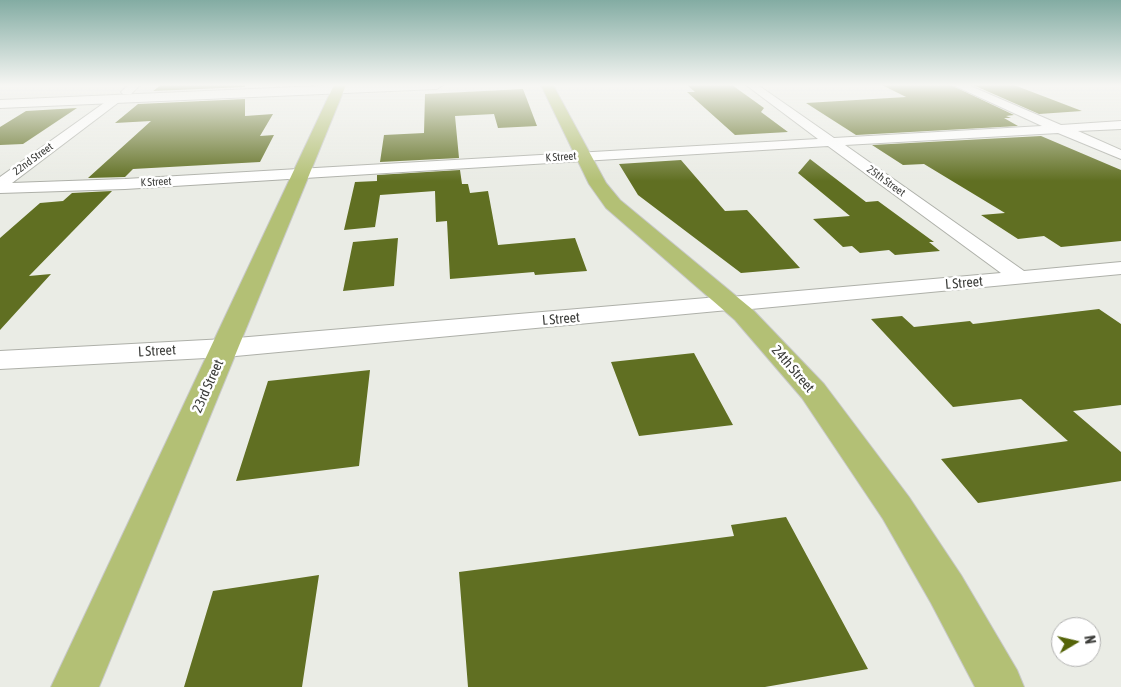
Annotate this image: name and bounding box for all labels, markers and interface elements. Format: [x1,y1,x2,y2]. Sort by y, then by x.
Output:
street label: 22nd Street [10,140,56,178]
street label: K Street [545,149,577,165]
street label: 25th Street [864,163,908,199]
street label: K Street [140,175,172,189]
street label: L Street [944,273,984,293]
street label: L Street [541,309,581,329]
street label: L Street [138,342,176,360]
street label: 24th Street [768,342,818,396]
street label: 23rd Street [189,357,227,415]
north arrow [1051,617,1101,667]
text: N [1081,634,1098,645]

